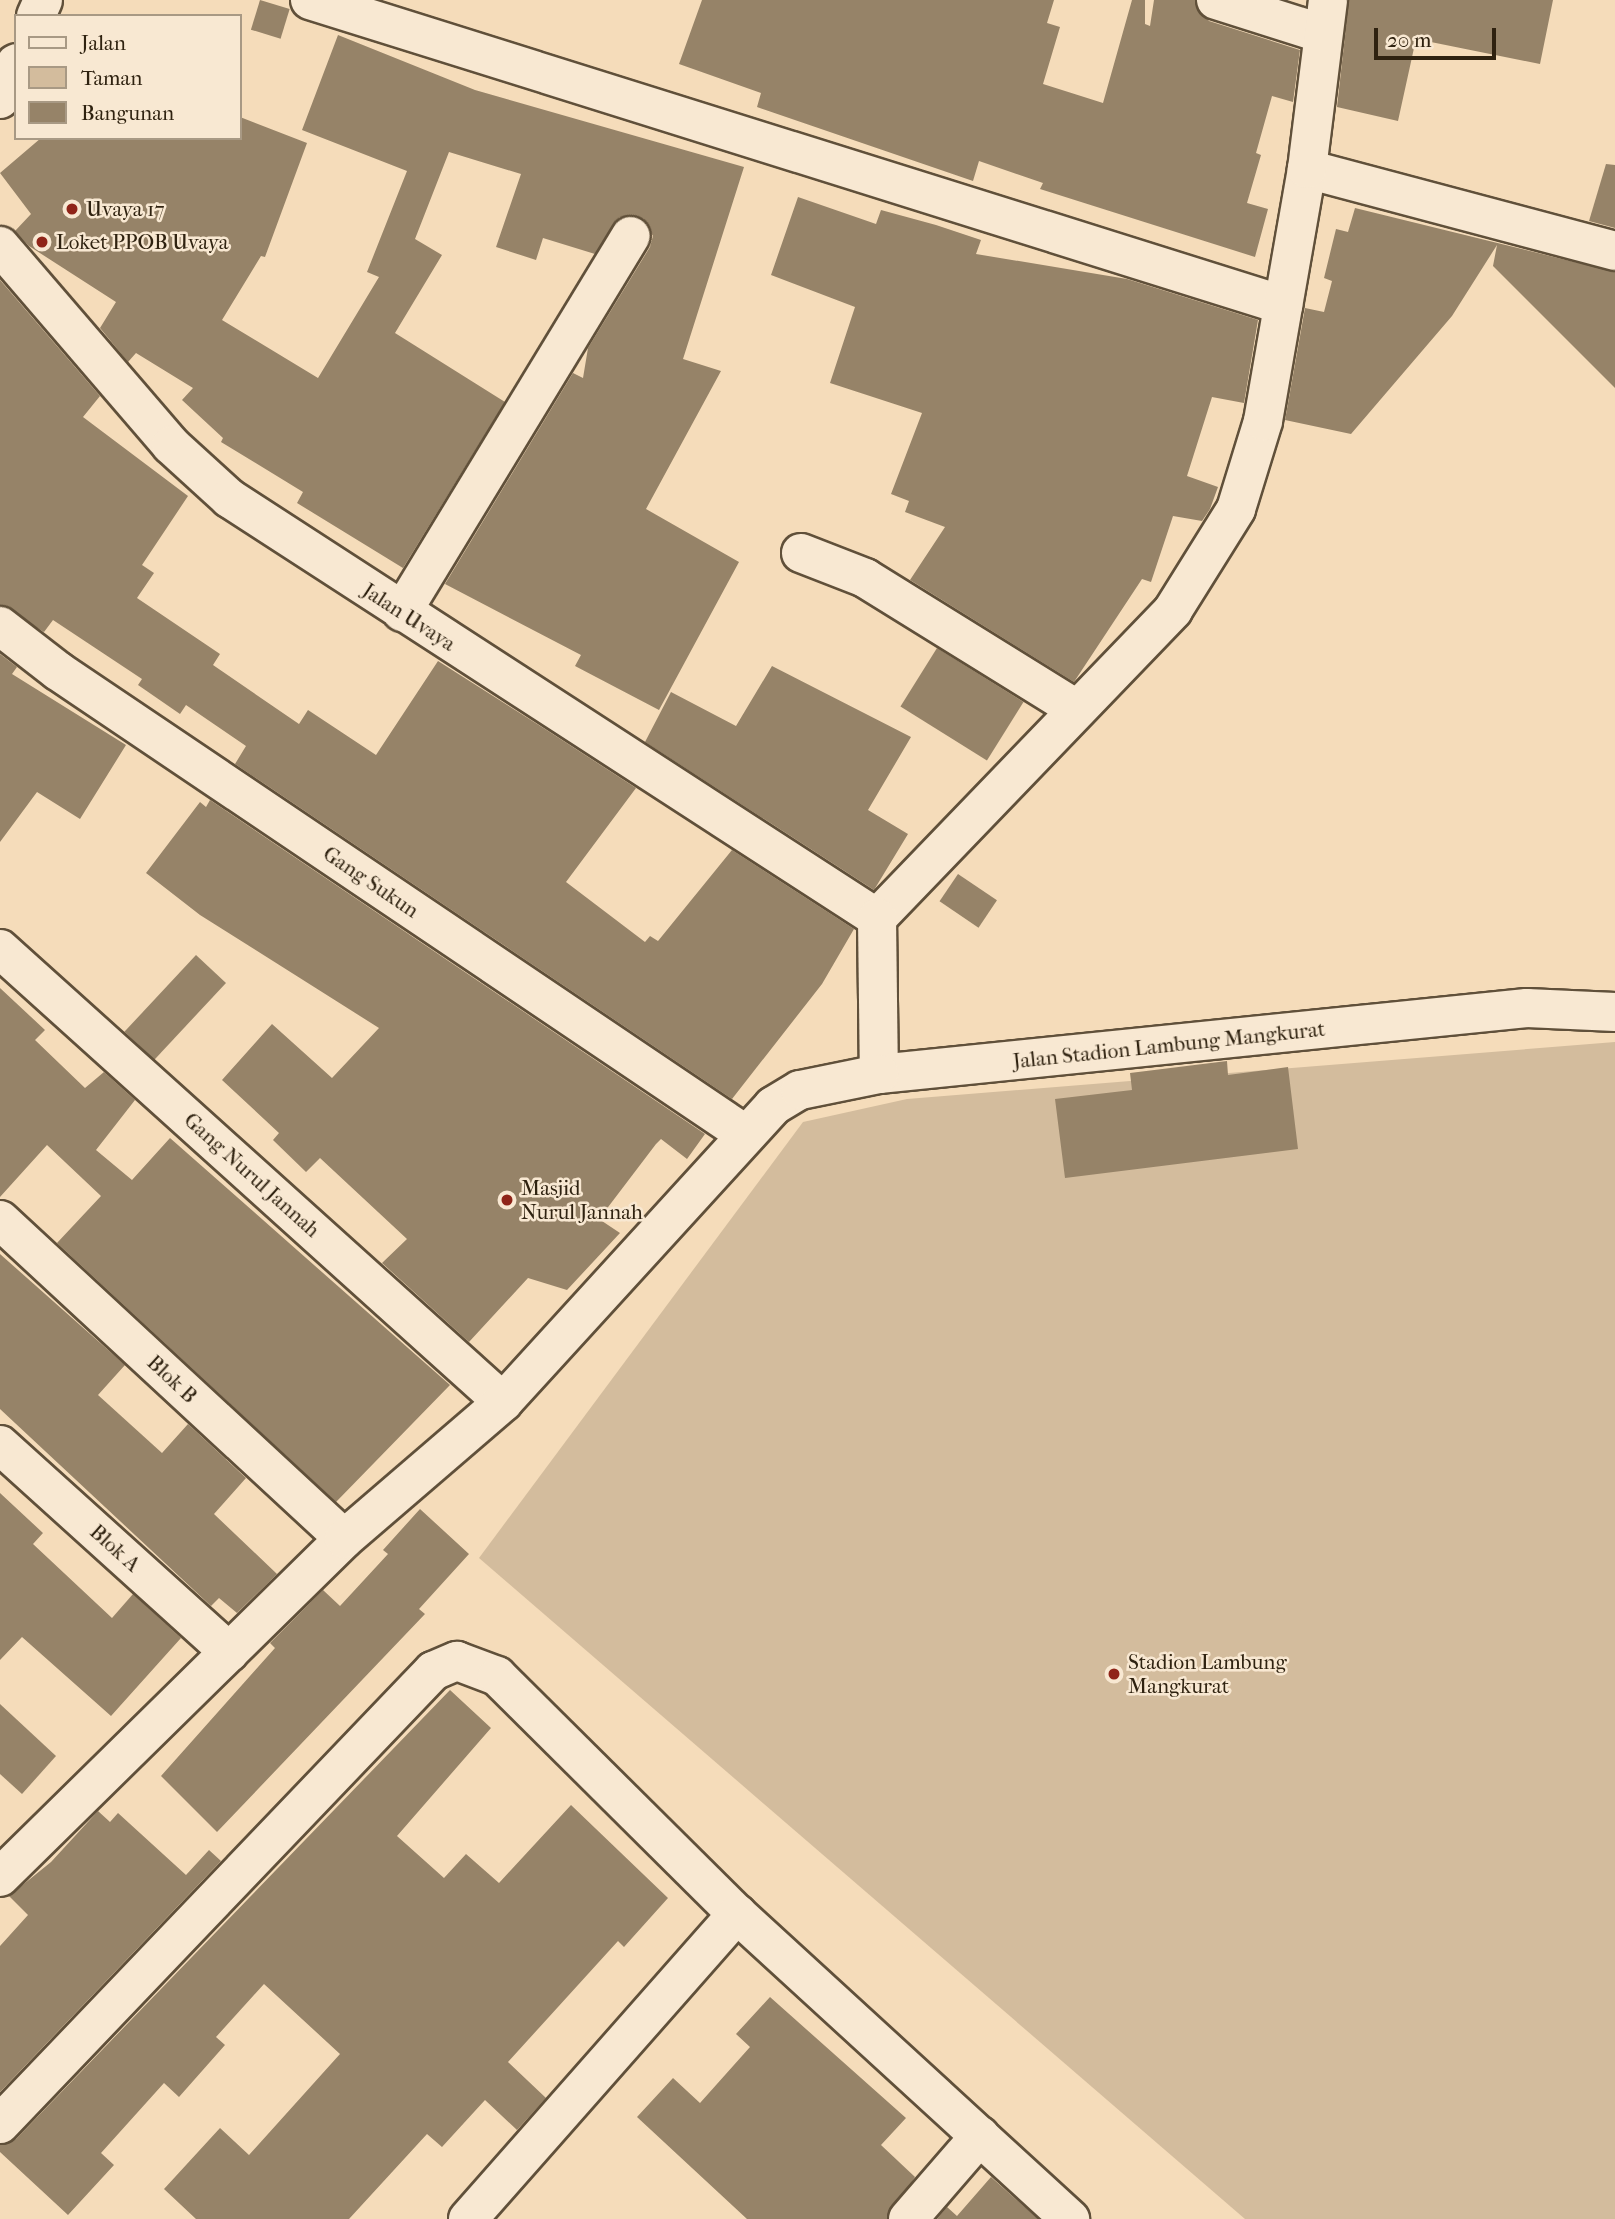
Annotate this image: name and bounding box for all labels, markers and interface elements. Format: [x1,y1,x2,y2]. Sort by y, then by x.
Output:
legend [14,14,242,140]
scale bar [1377,14,1500,58]
text: 20 m [1387,28,1431,52]
text: Jalan [81,31,126,55]
text: Taman [81,66,142,90]
text: Bangunan [81,101,174,125]
place label: Uvaya 17 [86,196,165,222]
marker: Uvaya 17 [64,201,80,217]
place label: Loket PPOB Uvaya [56,229,228,255]
marker: Loket PPOB Uvaya [34,234,50,250]
street label: Jalan Uvaya [358,578,460,656]
street label: Gang Sukun [318,841,424,923]
street label: Jalan Stadion Lambung Mangkurat [1012,1016,1326,1074]
street label: Gang Nurul Jannah [179,1107,325,1243]
place label: Masjid Nurul Jannah [521,1175,643,1225]
marker: Masjid Nurul Jannah [499,1192,515,1208]
street label: Blok B [142,1350,202,1408]
street label: Blok A [85,1519,145,1577]
place label: Stadion Lambung Mangkurat [1128,1649,1287,1699]
marker: Stadion Lambung Mangkurat [1106,1666,1122,1682]

